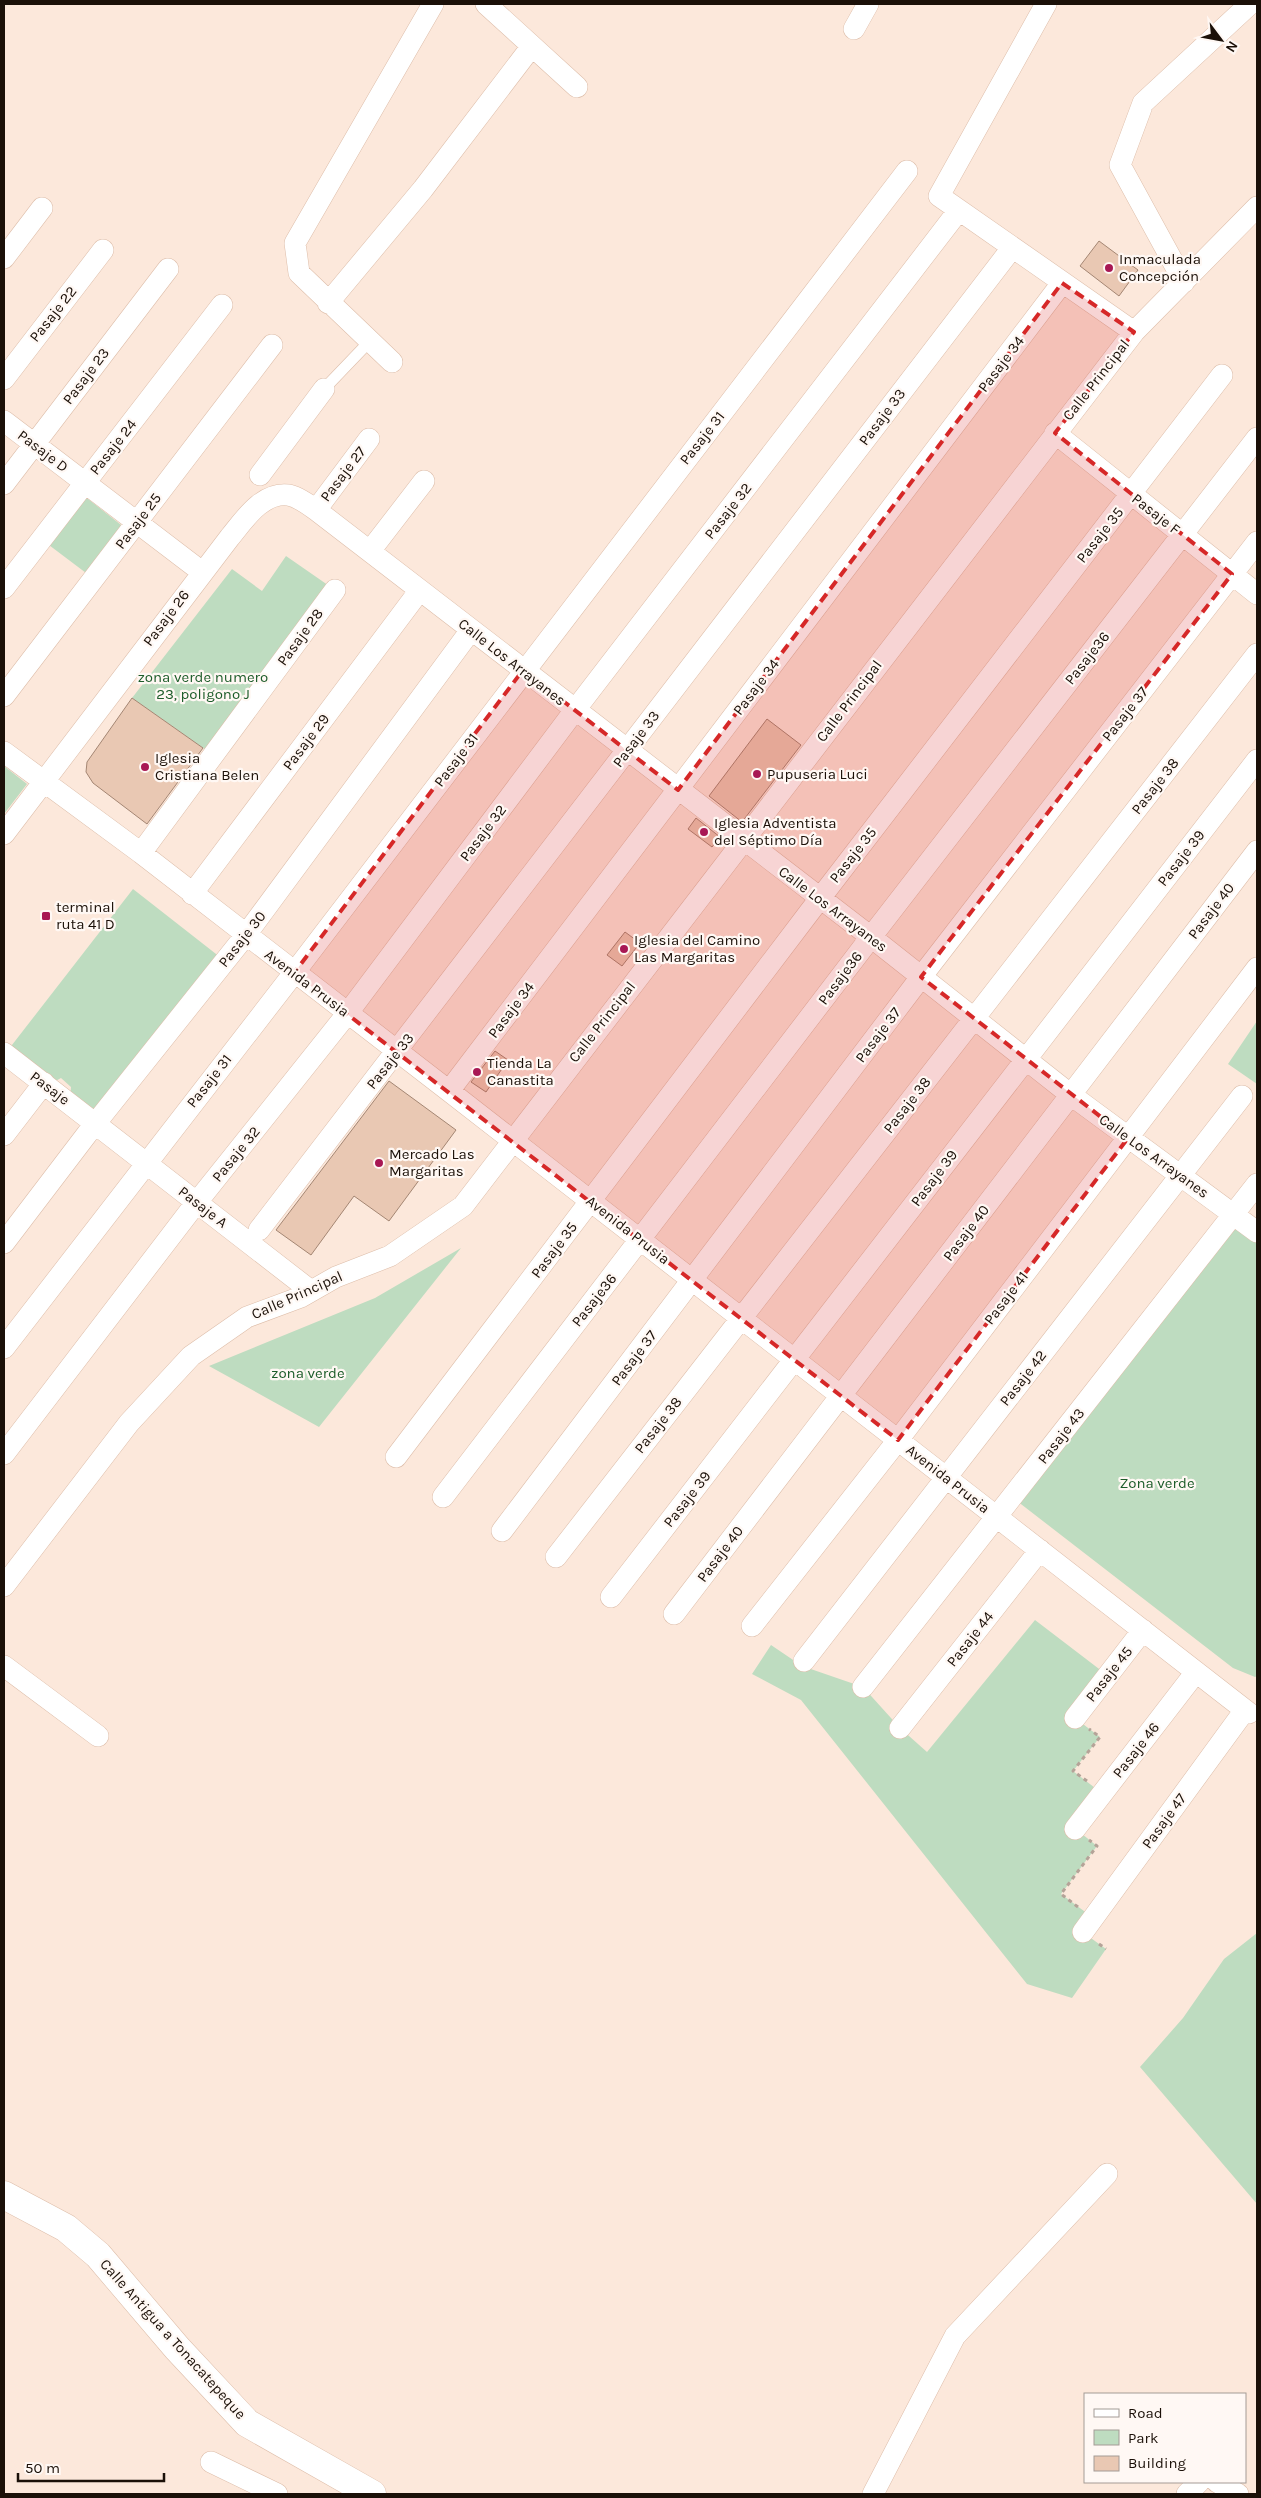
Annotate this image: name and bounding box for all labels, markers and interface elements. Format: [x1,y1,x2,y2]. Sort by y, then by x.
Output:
north arrow [1196,15,1246,65]
text: N [1222,38,1241,55]
place label: Inmaculada Concepción [1119,250,1201,285]
marker: Inmaculada Concepción [1103,262,1115,274]
street label: Pasaje 22 [26,282,80,346]
street label: Pasaje 34 [974,332,1028,396]
street label: Calle Principal [1059,336,1133,424]
street label: Pasaje 23 [59,344,113,408]
street label: Pasaje 33 [855,385,909,449]
street label: Pasaje 31 [676,408,728,468]
street label: Pasaje 24 [86,415,141,478]
street label: Pasaje D [14,426,72,476]
street label: Pasaje 27 [316,443,370,505]
street label: Pasaje 32 [701,479,755,543]
street label: Pasaje 25 [111,489,165,553]
street label: Pasaje F [1128,490,1184,539]
street label: Pasaje 35 [1073,503,1127,567]
street label: Pasaje 26 [139,586,193,650]
street label: Pasaje 28 [273,605,327,669]
street label: Calle Los Arrayanes [455,614,569,710]
street label: Pasaje36 [1061,628,1113,688]
street label: Pasaje 34 [729,655,783,719]
street label: Calle Principal [812,657,886,745]
park label: zona verde numero 23, poligono J [138,668,268,703]
street label: Pasaje 37 [1098,683,1152,745]
street label: Pasaje 33 [609,707,663,771]
street label: Pasaje 29 [279,710,333,774]
street label: Pasaje 31 [430,730,482,790]
place label: Iglesia Cristiana Belen [155,749,259,784]
street label: Pasaje 38 [1127,754,1183,818]
marker: Iglesia Cristiana Belen [139,761,151,773]
place label: Pupuseria Luci [767,765,868,783]
marker: Pupuseria Luci [751,768,763,780]
street label: Pasaje 32 [456,801,510,865]
place label: Iglesia Adventista del Séptimo Día [714,814,836,849]
street label: Pasaje 35 [826,823,880,887]
marker: Iglesia Adventista del Séptimo Día [698,826,710,838]
street label: Pasaje 39 [1154,826,1208,890]
street label: Calle Los Arrayanes [775,862,891,956]
street label: Pasaje 40 [1184,879,1238,943]
place label: terminal ruta 41 D [56,898,115,933]
street label: Pasaje 30 [214,907,270,971]
marker: terminal ruta 41 D [40,910,52,922]
place label: Iglesia del Camino Las Margaritas [634,931,760,966]
marker: Iglesia del Camino Las Margaritas [618,943,630,955]
street label: Avenida Prusia [261,945,353,1021]
street label: Pasaje36 [814,948,866,1008]
street label: Pasaje 34 [484,978,538,1042]
street label: Calle Principal [565,978,639,1066]
street label: Pasaje 37 [851,1004,905,1066]
street label: Pasaje 33 [362,1029,418,1093]
street label: Pasaje 31 [183,1051,235,1111]
place label: Tienda La Canastita [487,1054,554,1089]
marker: Tienda La Canastita [471,1066,483,1078]
street label: Pasaje [27,1067,73,1109]
street label: Pasaje 38 [879,1073,935,1137]
street label: Calle Los Arrayanes [1096,1110,1212,1202]
street label: Pasaje 32 [208,1123,264,1185]
place label: Mercado Las Margaritas [389,1145,475,1180]
street label: Pasaje 39 [907,1146,961,1210]
marker: Mercado Las Margaritas [373,1157,385,1169]
street label: Pasaje A [175,1182,231,1232]
street label: Avenida Prusia [583,1192,673,1268]
street label: Pasaje 40 [939,1201,993,1265]
street label: Pasaje 35 [527,1218,581,1282]
street label: Calle Principal [249,1267,345,1323]
street label: Pasaje 41 [980,1268,1032,1328]
street label: Pasaje36 [568,1270,620,1330]
street label: Pasaje 37 [607,1327,661,1389]
street label: Pasaje 42 [996,1347,1050,1409]
park label: zona verde [271,1364,345,1382]
street label: Pasaje 38 [630,1393,686,1457]
street label: Pasaje 43 [1034,1404,1088,1468]
street label: Avenida Prusia [903,1441,993,1517]
street label: Pasaje 39 [660,1467,714,1531]
park label: Zona verde [1119,1474,1195,1492]
street label: Pasaje 40 [693,1522,747,1586]
street label: Pasaje 44 [943,1607,998,1670]
street label: Pasaje 45 [1082,1643,1136,1705]
street label: Pasaje 46 [1109,1719,1163,1781]
street label: Pasaje 47 [1138,1790,1190,1852]
street label: Calle Antigua a Tonacatepeque [96,2255,250,2423]
legend [1084,2393,1246,2483]
text: Road [1128,2404,1163,2422]
text: Park [1128,2429,1158,2447]
scale bar [18,2450,164,2482]
text: Building [1128,2454,1186,2472]
text: 50 m [25,2459,60,2477]

